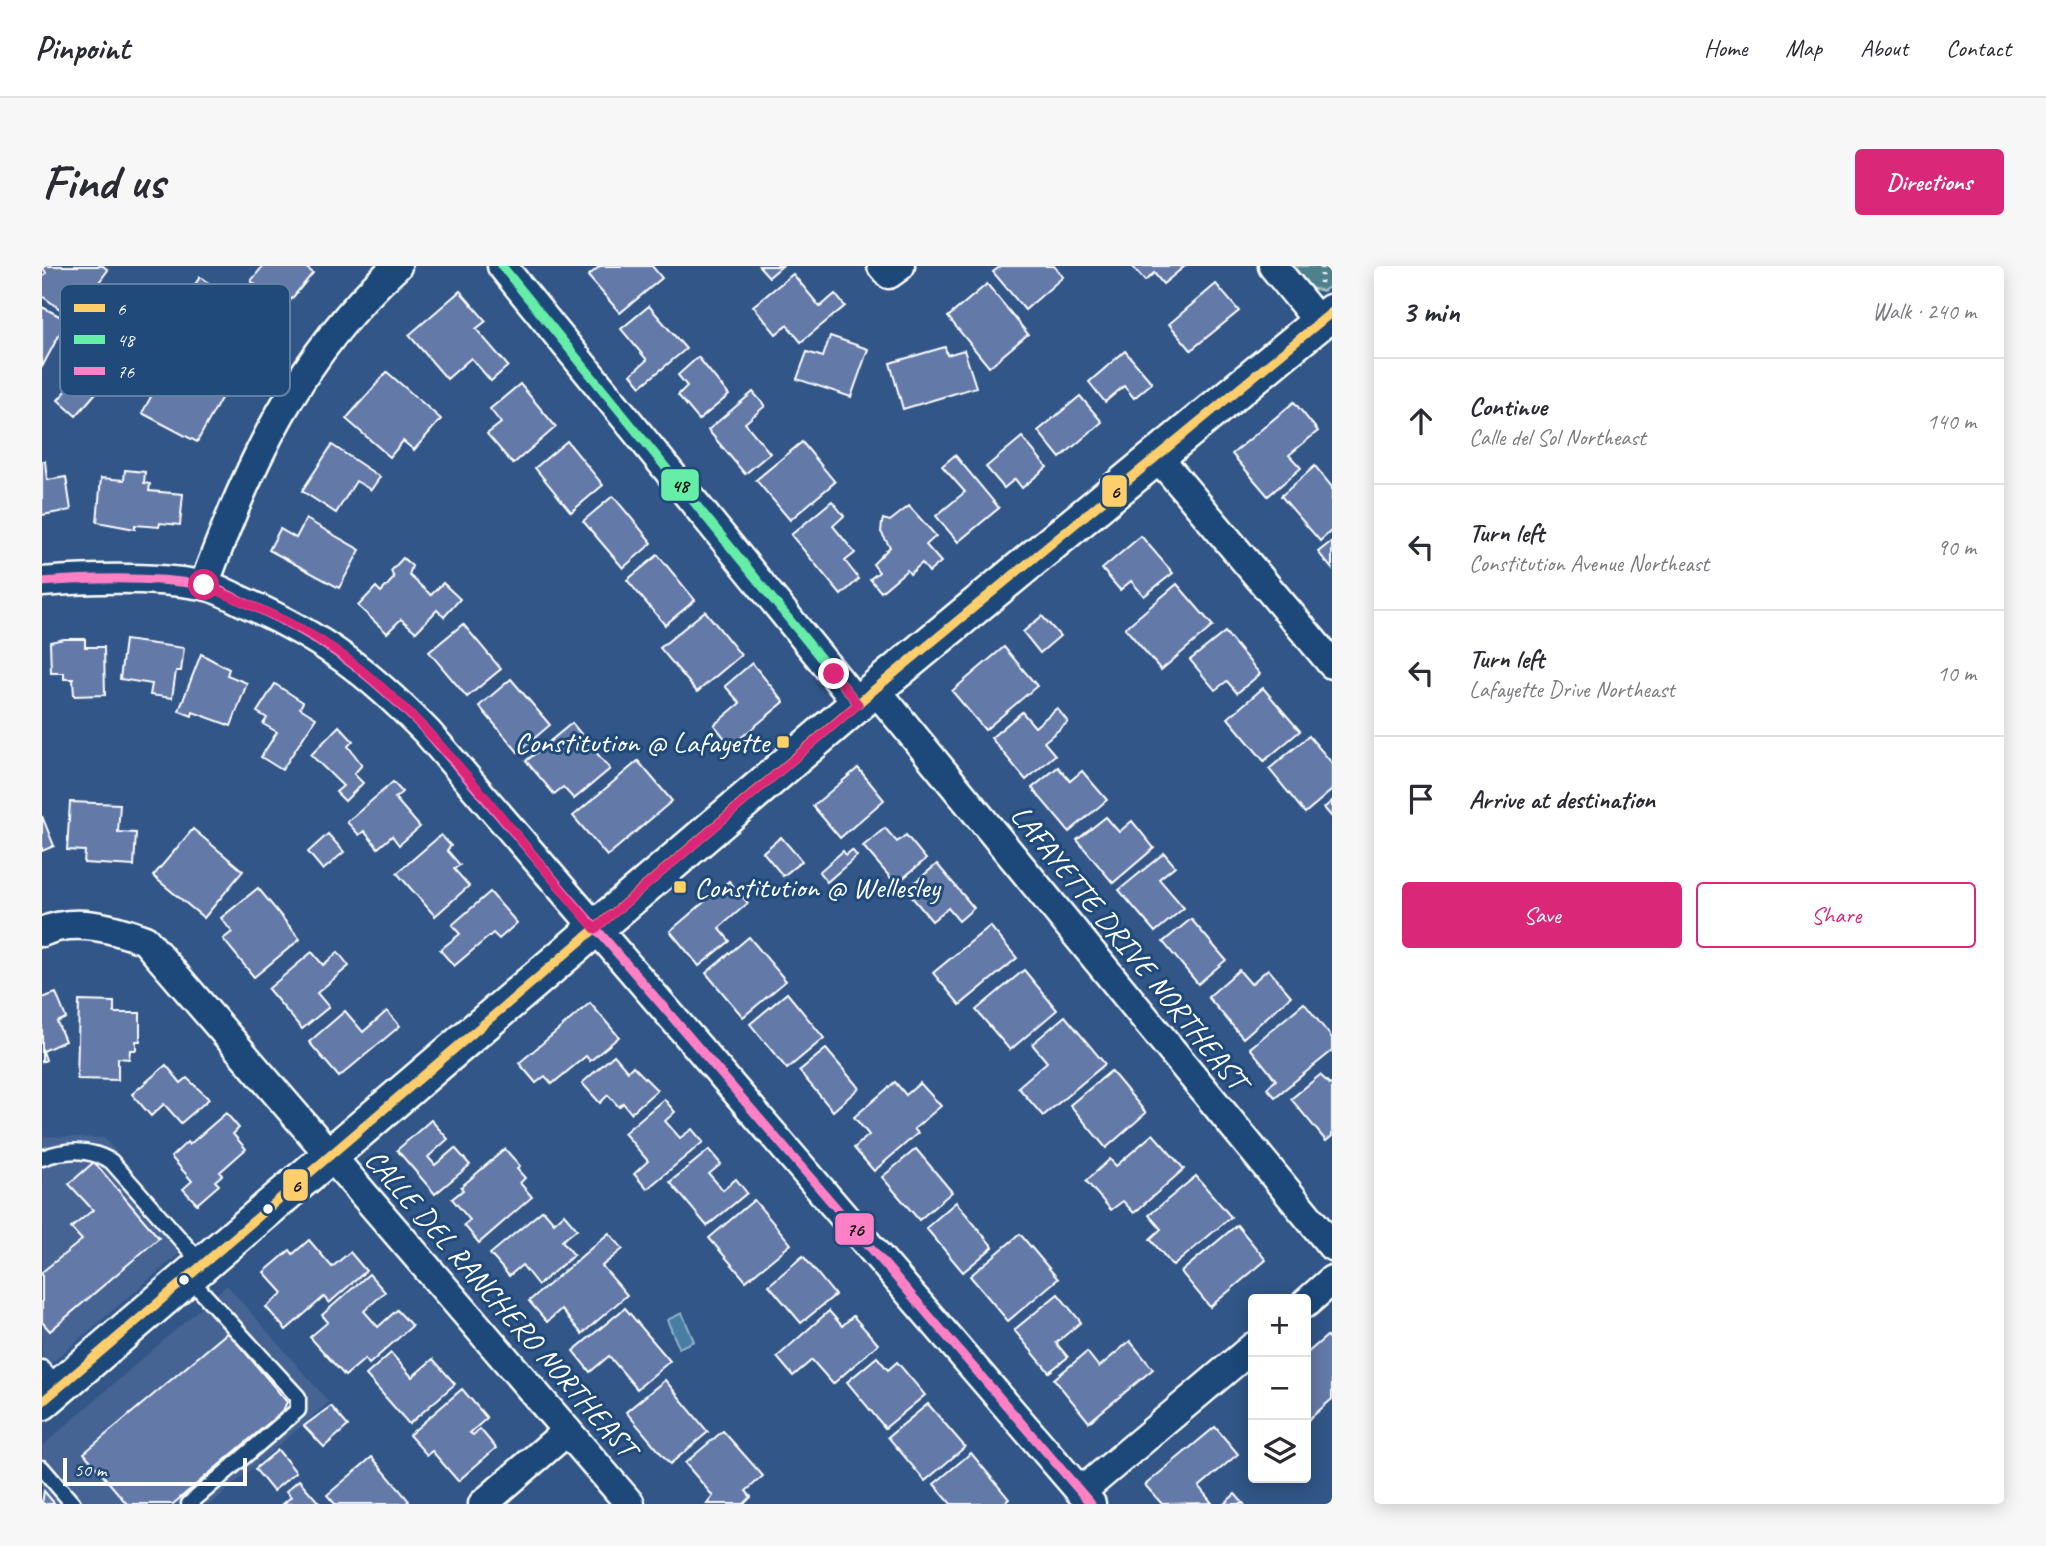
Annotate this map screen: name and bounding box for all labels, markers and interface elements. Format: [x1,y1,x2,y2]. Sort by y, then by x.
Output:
text: Pinpoint [35,27,129,69]
text: Home [1704,33,1747,63]
text: Map [1785,33,1822,63]
text: About [1860,33,1908,63]
text: Contact [1946,33,2011,63]
button: Directions [1855,149,2004,215]
text: Find us [42,151,164,213]
legend [60,284,290,396]
text: 3 min [1402,293,1459,331]
text: 6 [117,297,127,321]
text: Walk · 240 m [1872,297,1976,326]
text: 48 [117,328,137,352]
text: 76 [117,360,136,384]
text: Continue [1469,390,1547,423]
icon: ahead [1402,402,1440,440]
text: 140 m [1927,407,1976,436]
text: Calle del Sol Northeast [1469,423,1646,452]
line badge: 48 [660,468,700,502]
text: 48 [671,474,691,498]
line badge: 6 [1101,474,1128,508]
text: 6 [1111,480,1122,504]
text: Turn left [1469,516,1544,549]
icon: left [1402,528,1440,566]
text: 90 m [1937,533,1976,562]
text: Constitution Avenue Northeast [1469,549,1709,578]
route start [188,569,219,600]
text: Turn left [1469,642,1544,675]
icon: left [1402,654,1440,692]
route end [818,658,849,689]
text: 10 m [1937,659,1976,688]
text: Lafayette Drive Northeast [1469,675,1675,704]
place label: Constitution @ Lafayette [514,723,771,761]
marker: Constitution @ Lafayette [775,734,791,750]
icon: arrive [1402,780,1440,818]
text: Arrive at destination [1469,783,1655,816]
street label: LAFAYETTE DRIVE NORTHEAST [1002,797,1260,1103]
place label: Constitution @ Wellesley [694,868,941,906]
marker: Constitution @ Wellesley [672,879,688,895]
button: Save [1402,882,1682,948]
button: Share [1696,882,1976,948]
street label: CALLE DEL RANCHERO NORTHEAST [357,1141,649,1470]
line badge: 6 [282,1168,309,1202]
text: 6 [292,1174,303,1198]
unlabelled marker [261,1202,275,1216]
line badge: 76 [834,1212,875,1246]
text: 76 [846,1218,866,1242]
unlabelled marker [177,1273,191,1287]
map controls [1248,1294,1311,1483]
button: + [1248,1294,1311,1357]
button: − [1248,1357,1311,1420]
button: layers [1248,1420,1311,1483]
scale bar [63,1455,247,1487]
text: 50 m [74,1458,106,1482]

